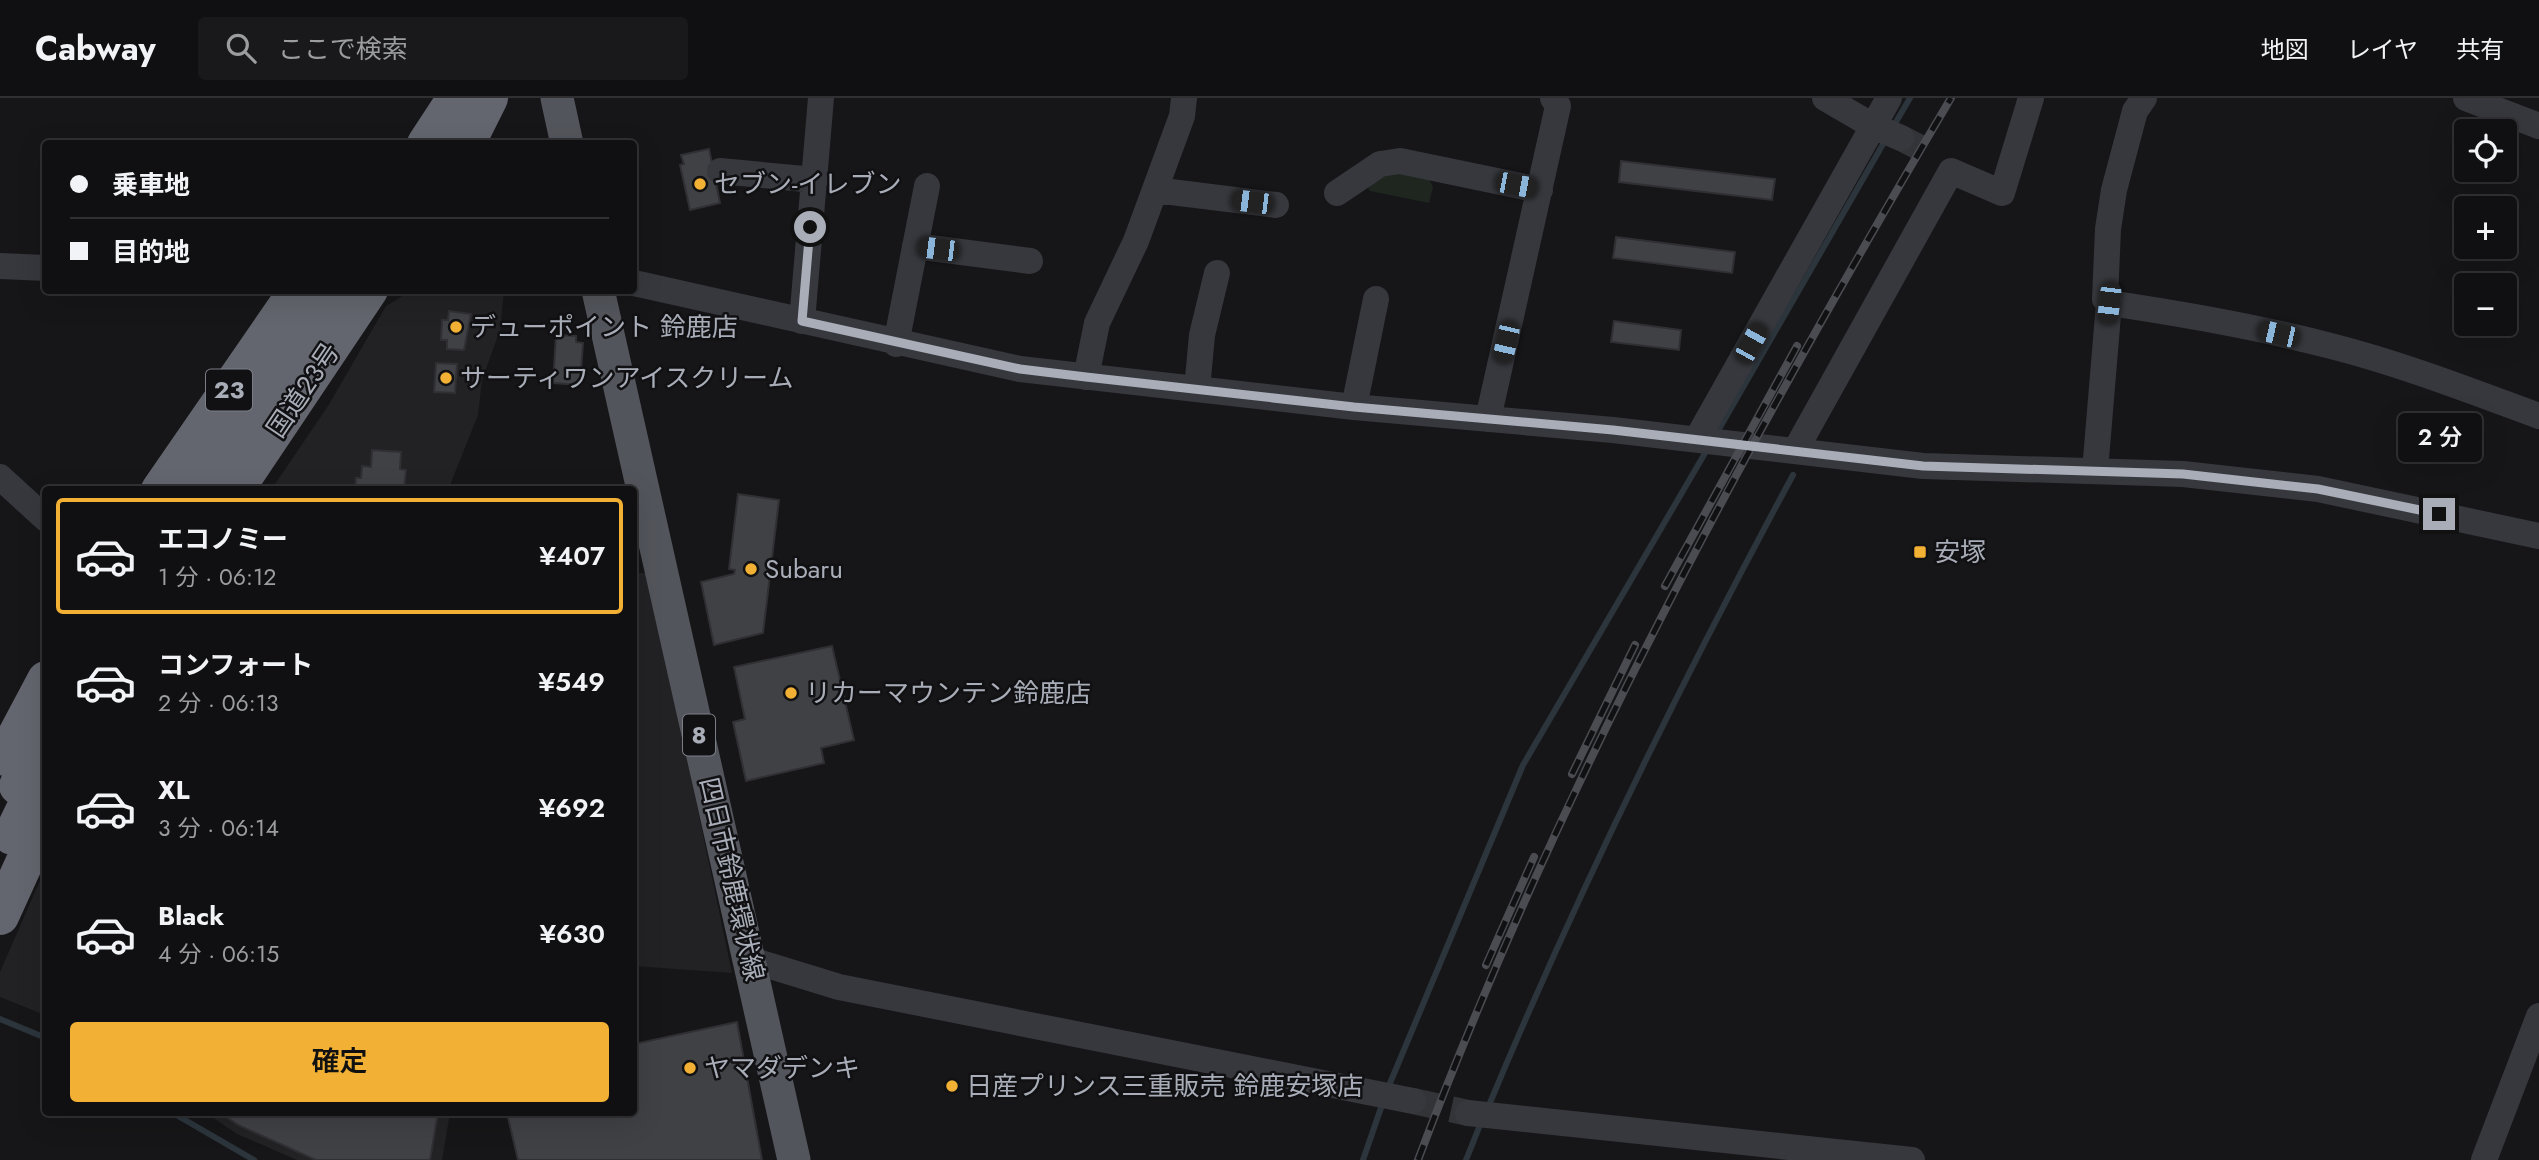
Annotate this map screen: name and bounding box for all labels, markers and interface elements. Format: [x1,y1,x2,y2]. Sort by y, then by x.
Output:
search box [198,17,688,80]
text: Cabway [35,25,156,72]
icon: search [222,29,260,67]
text: ここで検索 [278,30,408,68]
text: 地図 [2261,32,2309,67]
text: レイヤ [2347,32,2418,67]
text: 共有 [2456,32,2504,67]
map controls [2454,119,2517,336]
button: locate [2454,119,2517,182]
place label: セブン-イレブン [714,165,901,203]
text: 乗車地 [112,166,190,204]
car [1494,171,1539,199]
marker: セブン-イレブン [692,176,708,192]
car [1230,189,1275,215]
button: + [2454,196,2517,259]
route start [794,211,826,243]
text: 目的地 [112,233,190,271]
car [916,236,961,262]
button: − [2454,273,2517,336]
car [2097,281,2122,325]
place label: デューポイント 鈴鹿店 [470,308,738,346]
marker: デューポイント 鈴鹿店 [448,319,464,335]
car [1492,319,1521,365]
car [2256,319,2301,349]
car [1732,320,1771,366]
street label: 国道23号 [257,335,349,445]
place label: サーティワンアイスクリーム [460,359,794,397]
road number: 23 [206,370,252,410]
marker: サーティワンアイスクリーム [438,370,454,386]
callout: 2 分 [2397,412,2481,462]
text: 2 分 [2418,420,2462,454]
route end [2423,498,2455,530]
text: エコノミー [158,520,288,558]
icon: car [74,525,137,588]
place label: 安塚 [1934,533,1986,571]
text: ¥407 [539,537,605,575]
marker: 安塚 [1912,544,1928,560]
place label: Subaru [765,550,843,588]
text: 1 分 · 06:12 [158,560,276,594]
marker: Subaru [743,561,759,577]
text: コンフォート [158,646,313,684]
icon: car [74,651,137,714]
text: ¥549 [538,663,605,701]
place label: リカーマウンテン鈴鹿店 [805,674,1091,712]
marker: リカーマウンテン鈴鹿店 [783,685,799,701]
text: 2 分 · 06:13 [158,686,279,720]
road number: 8 [683,714,715,756]
text: XL [158,771,190,809]
street label: 四日市鈴鹿環状線 [690,773,774,985]
icon: car [74,777,137,840]
text: ¥692 [539,789,605,827]
text: 3 分 · 06:14 [158,811,279,845]
text: Black [158,897,224,935]
icon: car [74,903,137,966]
text: ¥630 [539,915,605,953]
text: 4 分 · 06:15 [158,937,279,971]
button: 確定 [70,1022,609,1102]
place label: ヤマダデンキ [704,1049,860,1087]
marker: ヤマダデンキ [682,1060,698,1076]
place label: 日産プリンス三重販売 鈴鹿安塚店 [966,1067,1363,1105]
marker: 日産プリンス三重販売 鈴鹿安塚店 [944,1078,960,1094]

